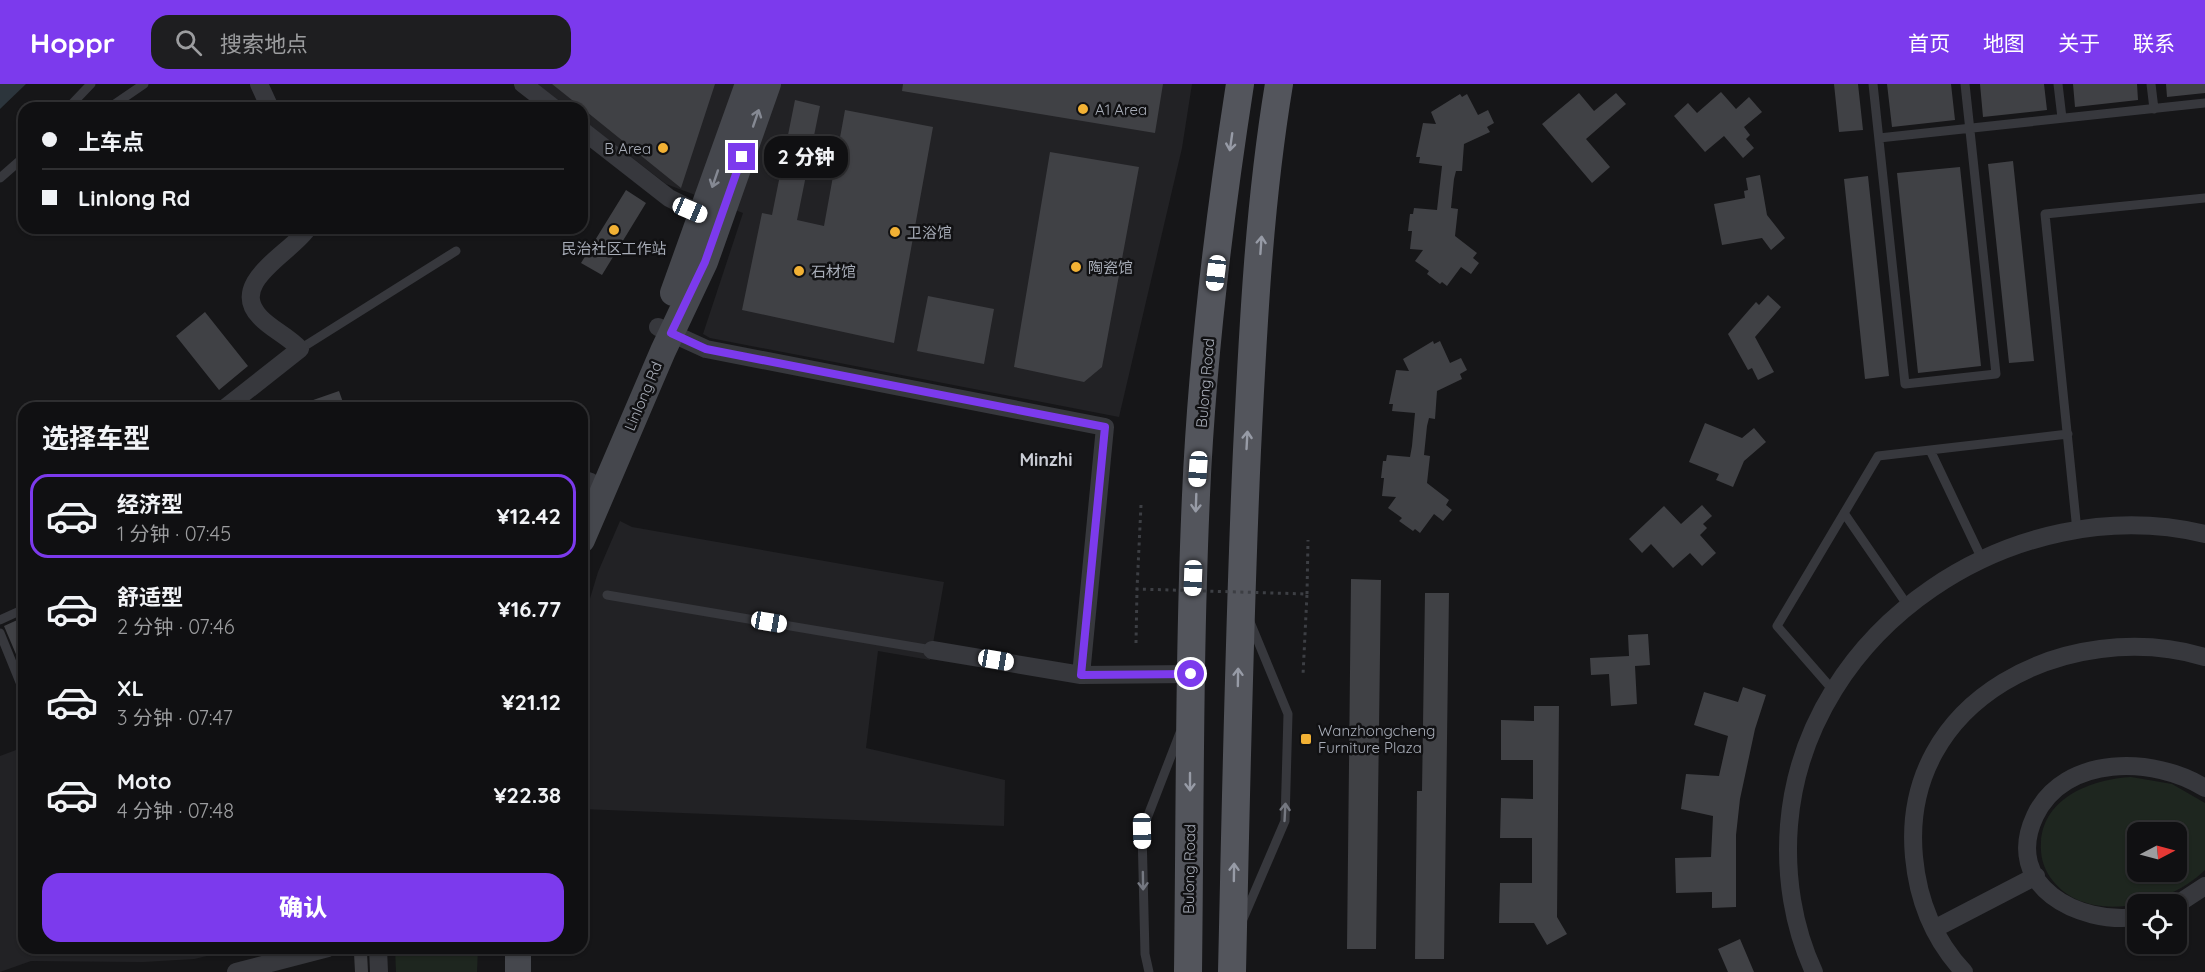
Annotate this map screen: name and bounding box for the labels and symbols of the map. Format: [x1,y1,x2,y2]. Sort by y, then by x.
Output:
place label: A1 Area [1095,100,1147,119]
marker: A1 Area [1076,102,1090,116]
one-way arrow [752,109,763,127]
one-way arrow [1226,131,1237,151]
callout: 2 分钟 [763,136,847,178]
place label: B Area [604,139,651,158]
marker: B Area [656,141,670,155]
route end [728,143,755,170]
one-way arrow [709,169,720,188]
car [670,195,710,225]
marker: 民治社区工作站 [607,223,621,237]
place label: 卫浴馆 [907,223,952,242]
marker: 卫浴馆 [888,225,902,239]
one-way arrow [1255,236,1266,256]
place label: 民治社区工作站 [561,239,667,258]
car [1205,254,1227,292]
place label: 陶瓷馆 [1088,258,1133,277]
marker: 陶瓷馆 [1069,260,1083,274]
place label: 石材馆 [811,262,856,281]
marker: 石材馆 [792,264,806,278]
street label: Bulong Road [1192,337,1218,429]
street label: Linlong Rd [620,358,666,434]
one-way arrow [1242,430,1253,450]
district label: Minzhi [1019,448,1073,471]
car [1188,450,1208,488]
one-way arrow [1190,492,1202,512]
car [1183,560,1203,596]
car [750,610,788,634]
car [977,648,1015,672]
route start [1177,660,1204,687]
one-way arrow [1233,667,1244,687]
place label: Wanzhongcheng Furniture Plaza [1318,721,1435,757]
marker: Wanzhongcheng Furniture Plaza [1299,732,1313,746]
one-way arrow [1184,771,1196,791]
one-way arrow [1279,802,1290,822]
car [1133,813,1151,849]
north arrow [2127,822,2187,882]
street label: Bulong Road [1179,824,1199,914]
one-way arrow [1228,862,1240,882]
one-way arrow [1137,871,1149,891]

